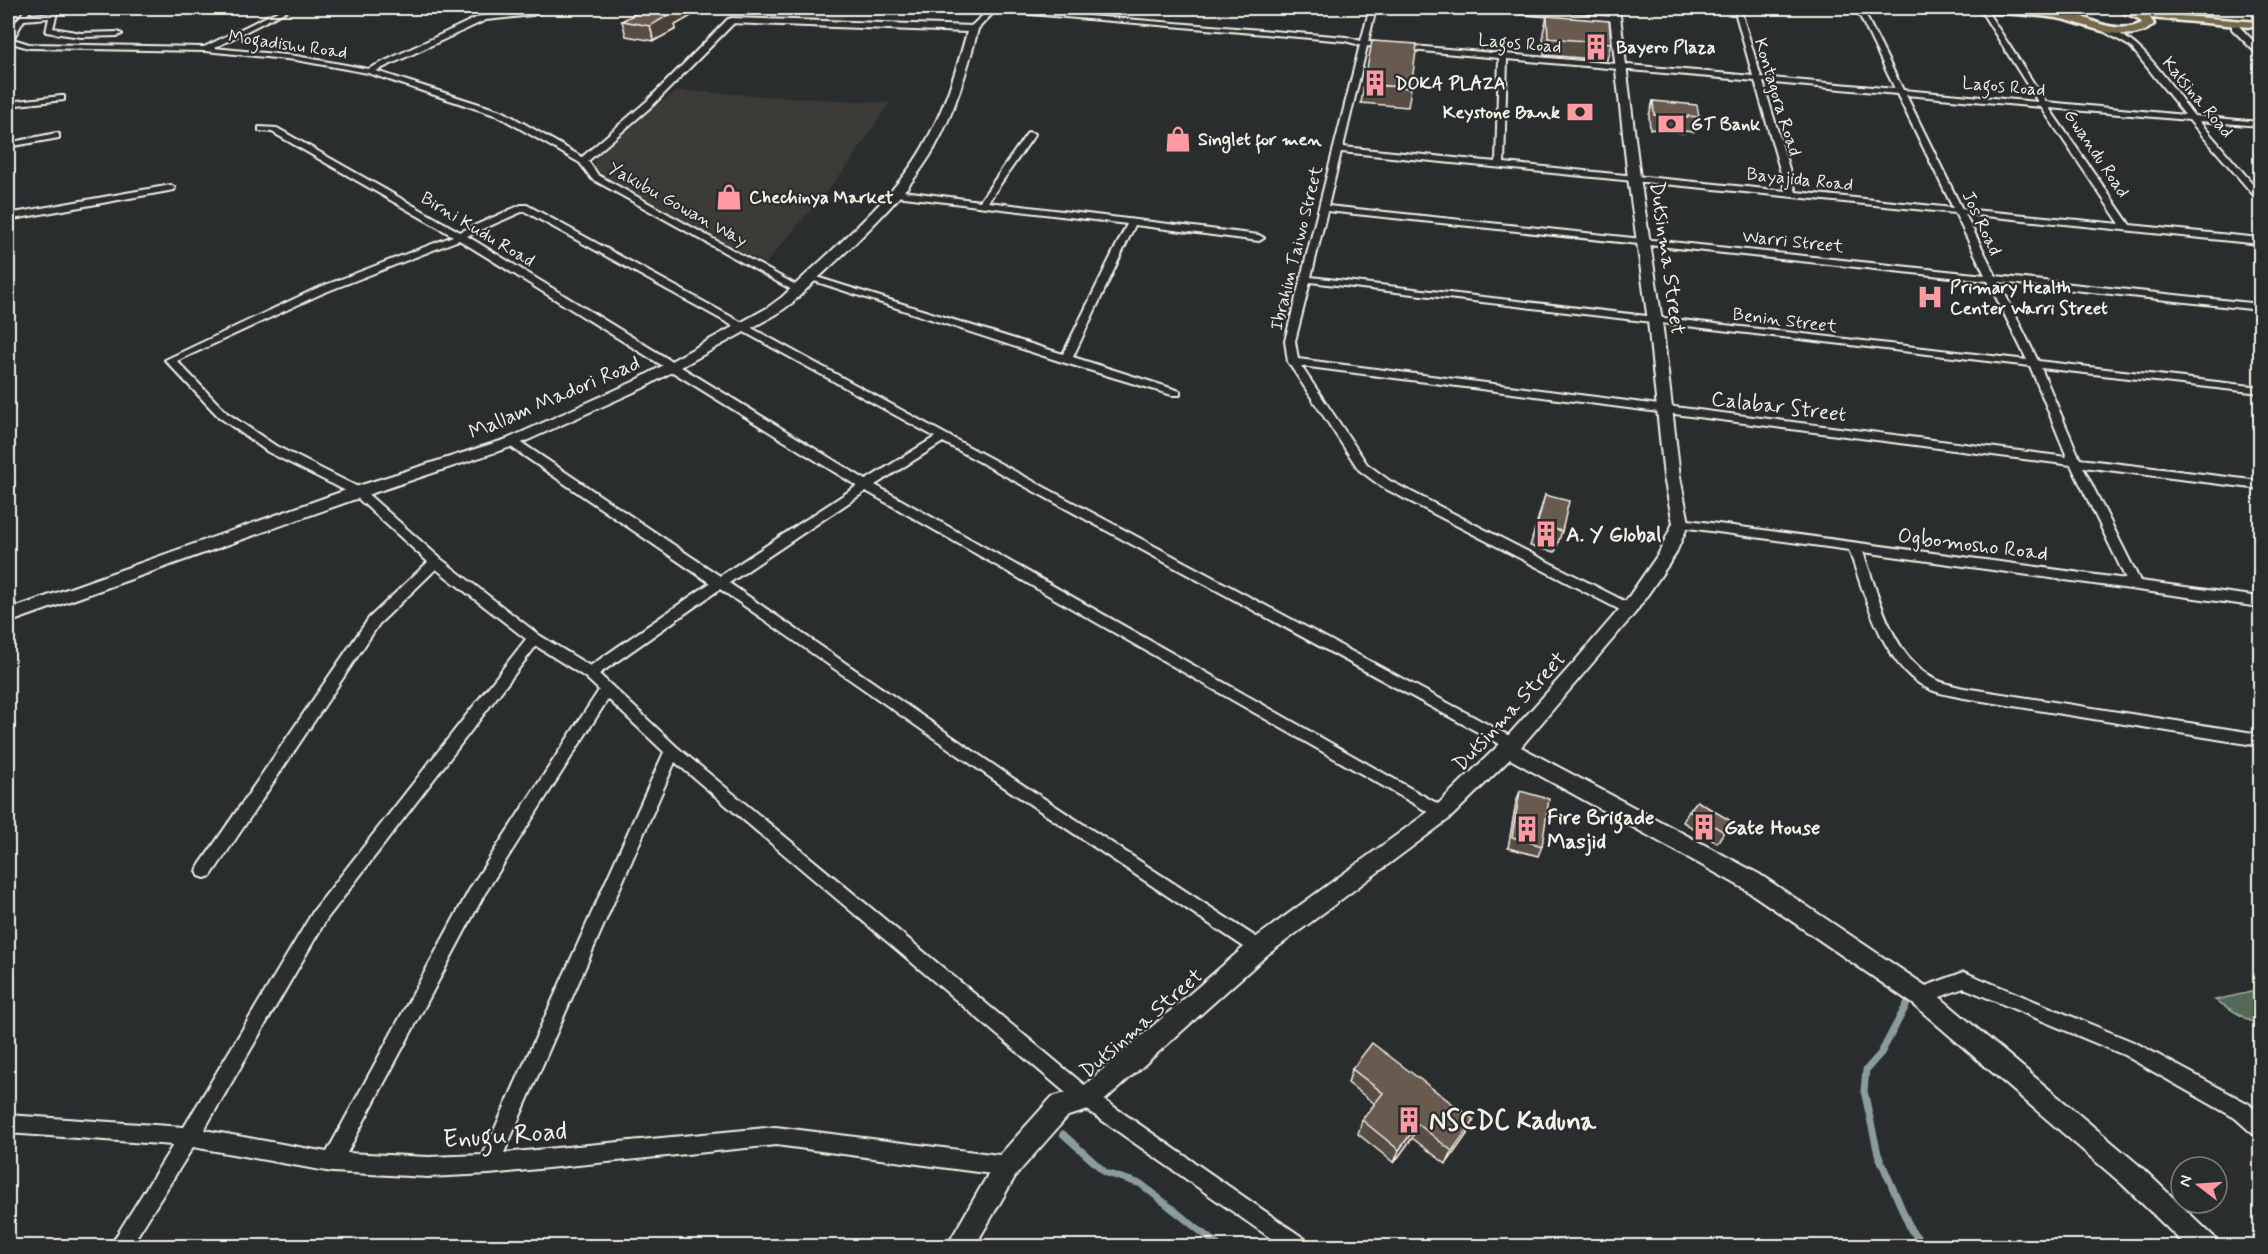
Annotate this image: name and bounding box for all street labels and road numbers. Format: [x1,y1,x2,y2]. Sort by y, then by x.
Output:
street label: Mogadishu Road [227,25,349,67]
street label: Lagos Road [1477,28,1563,62]
street label: Kontagora Road [1748,35,1806,159]
street label: Katsina Road [2156,52,2238,143]
street label: Lagos Road [1961,71,2047,105]
street label: Gwandu Road [2058,105,2135,203]
street label: Yakubu Gowan Way [604,157,752,253]
street label: Bayajida Road [1745,162,1854,198]
street label: Ibrahim Taiwo Street [1265,163,1329,333]
street label: Dutsinma Street [1642,180,1692,337]
street label: Birni Kudu Road [416,186,539,273]
street label: Jos Road [1956,187,2007,260]
street label: Warri Street [1741,225,1845,259]
street label: Benin Street [1731,303,1839,339]
street label: Mallam Madori Road [464,349,644,447]
street label: Calabar Street [1710,385,1848,429]
street label: Ogbomosho Road [1896,522,2050,568]
street label: Dutsinma Street [1447,646,1573,778]
street label: Dutsinma Street [1074,962,1209,1085]
street label: Enugu Road [442,1115,569,1160]

